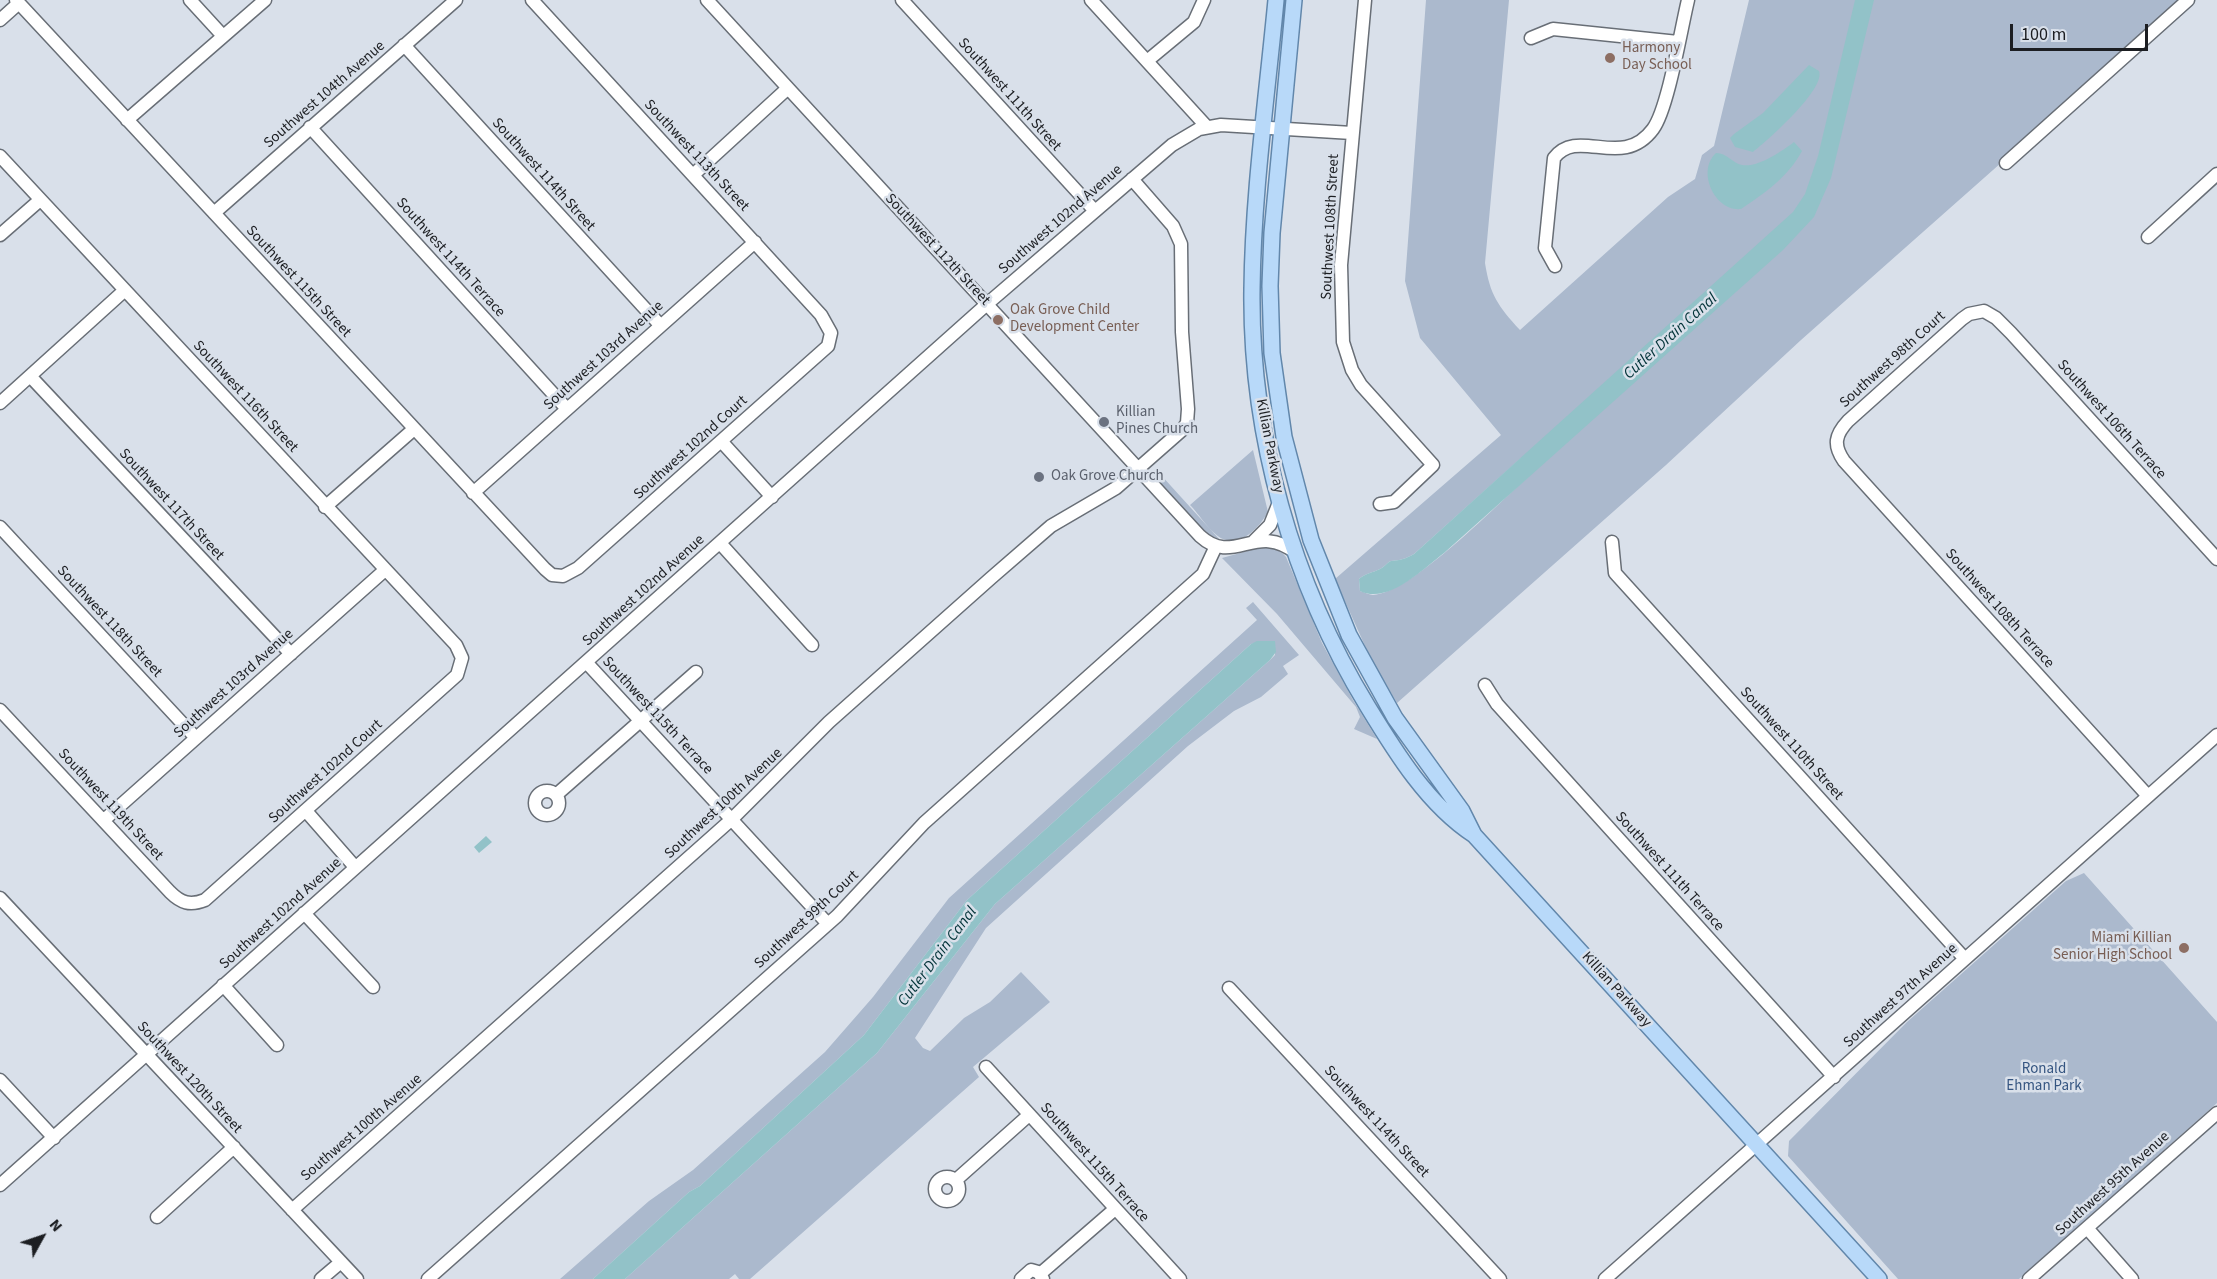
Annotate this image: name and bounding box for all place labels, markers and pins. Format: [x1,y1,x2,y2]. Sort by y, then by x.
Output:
place label: Harmony Day School [1622,40,1692,75]
marker: Harmony Day School [1603,51,1617,65]
place label: Oak Grove Child Development Center [1010,302,1139,337]
marker: Oak Grove Child Development Center [991,313,1005,327]
place label: Killian Pines Church [1116,404,1198,439]
marker: Killian Pines Church [1097,415,1111,429]
place label: Oak Grove Church [1051,468,1164,486]
marker: Oak Grove Church [1032,470,1046,484]
place label: Miami Killian Senior High School [2053,930,2172,965]
marker: Miami Killian Senior High School [2177,941,2191,955]

